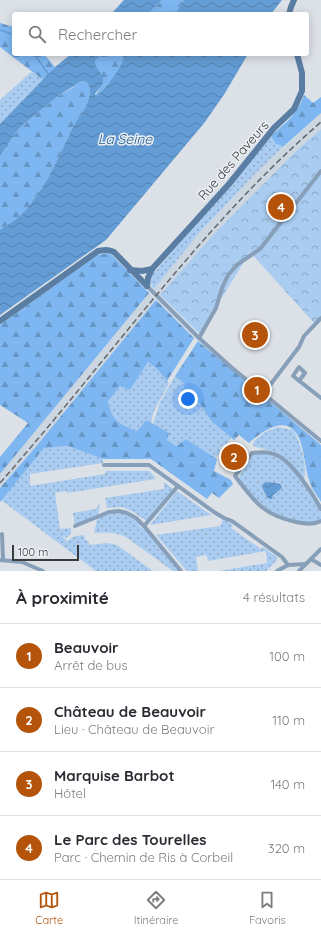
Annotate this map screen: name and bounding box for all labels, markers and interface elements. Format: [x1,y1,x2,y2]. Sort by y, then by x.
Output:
search box [12,12,309,56]
icon: search [26,23,48,45]
text: Rechercher [58,25,137,44]
street label: Rue des Paveurs [194,117,272,203]
water label: La Seine [98,130,153,148]
pin: 4 [268,192,294,222]
pin: 3 [242,320,268,350]
pin: 1 [244,375,270,405]
your location [178,389,198,409]
pin: 2 [221,442,247,472]
scale bar [12,543,79,562]
text: 100 m [18,545,48,559]
text: À proximité [16,587,109,608]
text: 4 résultats [243,589,305,605]
text: Beauvoir [54,638,119,657]
text: 1 [26,648,32,664]
text: 100 m [269,648,305,664]
text: Arrêt de bus [54,657,128,673]
text: Château de Beauvoir [54,702,206,721]
text: 2 [25,712,33,728]
text: 110 m [272,712,305,728]
text: Lieu · Château de Beauvoir [54,721,214,737]
text: Marquise Barbot [54,766,175,785]
text: 3 [26,776,32,792]
text: 140 m [270,776,305,792]
text: Hôtel [54,785,86,801]
text: Le Parc des Tourelles [54,830,207,849]
text: 4 [25,840,33,856]
text: 320 m [268,840,305,856]
text: Parc · Chemin de Ris à Corbeil [54,849,233,865]
tab: Carte [35,889,63,927]
tab: Itinéraire [134,889,179,927]
tab: Favoris [249,889,286,927]

